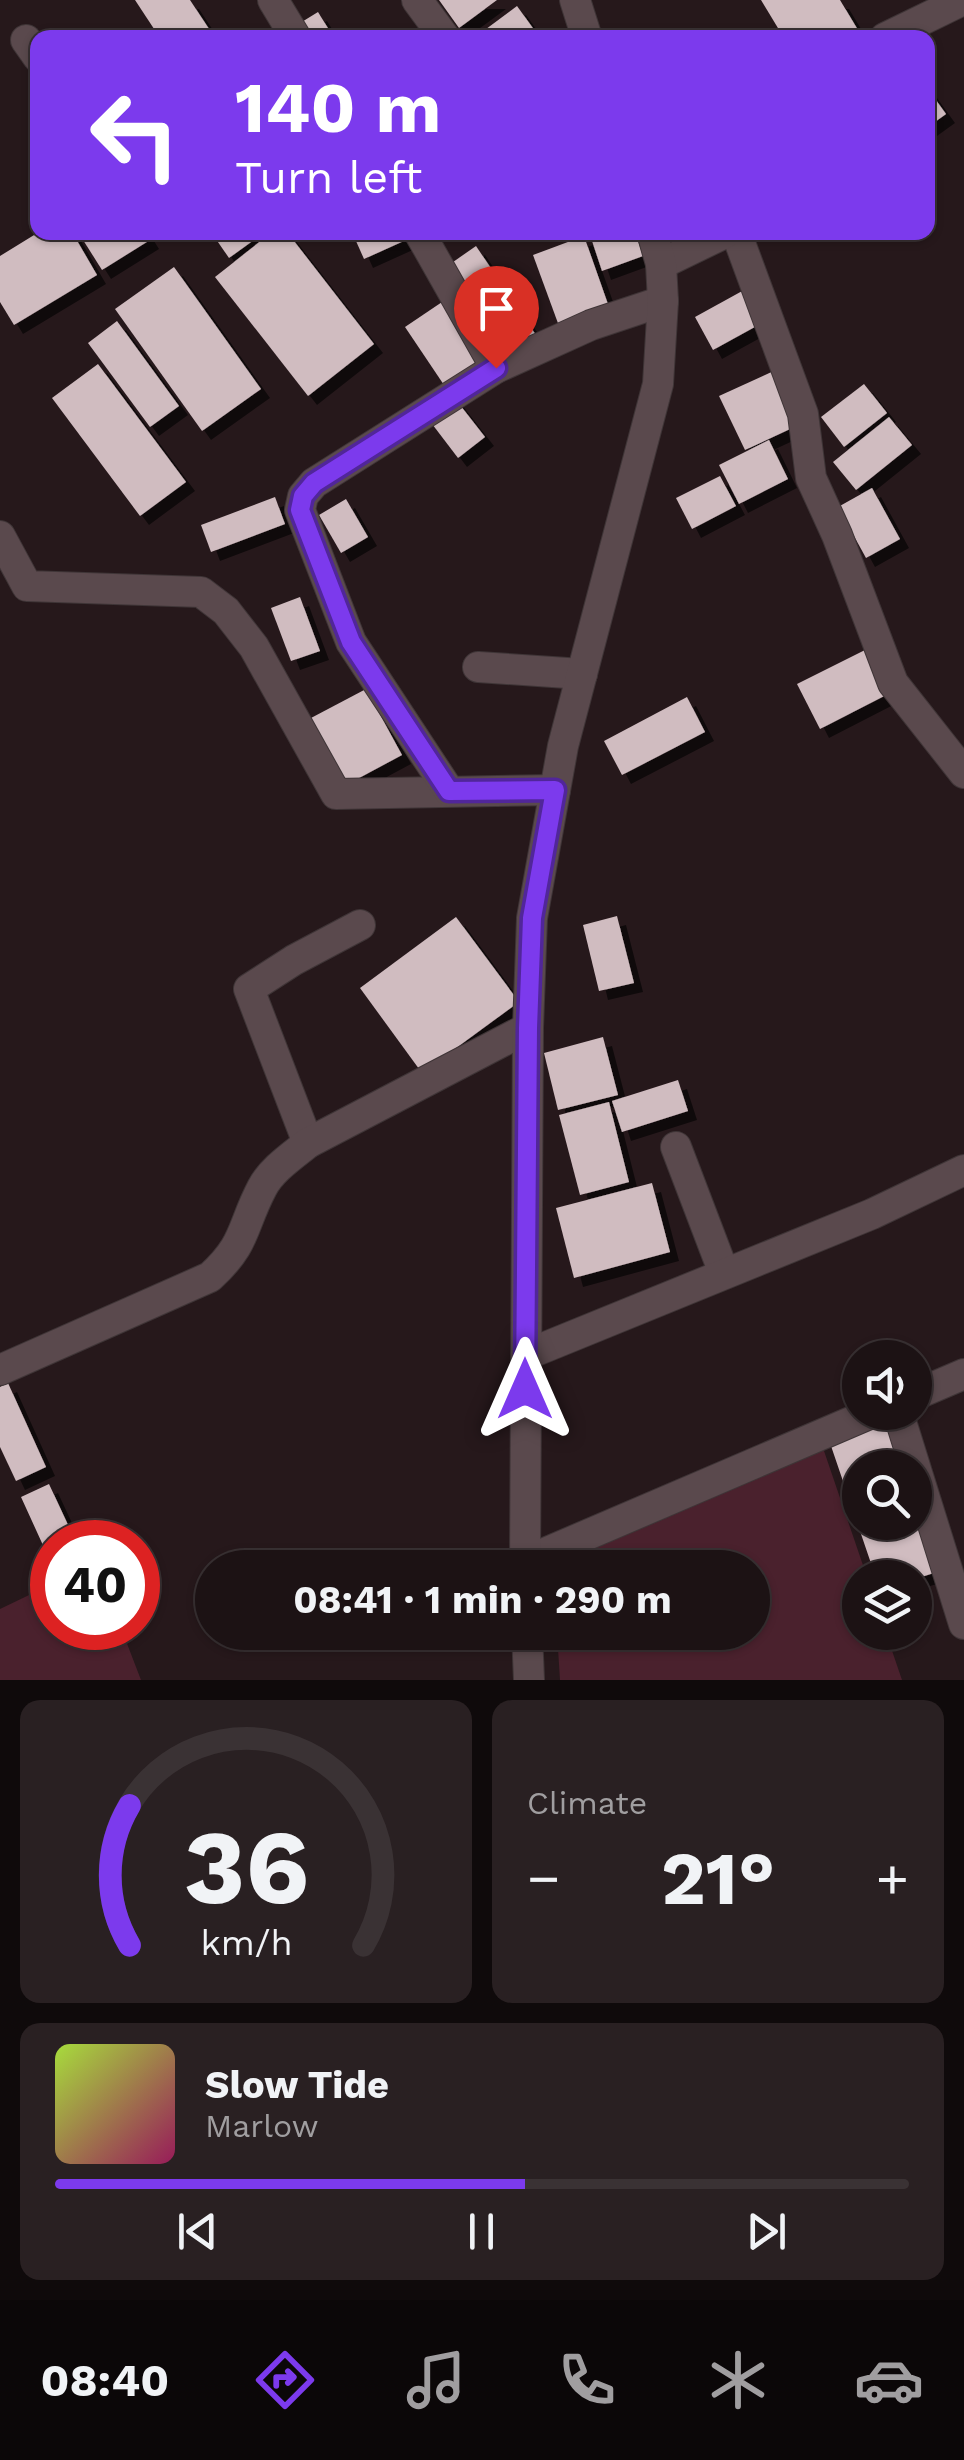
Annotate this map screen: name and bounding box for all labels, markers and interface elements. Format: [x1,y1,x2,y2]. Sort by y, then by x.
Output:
text: 140 m [235,67,441,149]
icon: left [70,70,200,200]
text: Turn left [235,151,422,204]
pin [454,266,539,369]
icon: arrive [469,281,524,336]
position arrow [473,1337,577,1441]
map controls [842,1340,932,1650]
button: sound [842,1340,932,1430]
button: search [842,1450,932,1540]
speed limit sign: 40 [30,1520,160,1650]
button: layers [842,1560,932,1650]
text: 08:41 · 1 min · 290 m [293,1578,672,1622]
text: Climate [527,1784,647,1822]
text: 36 [183,1806,309,1928]
text: 21° [661,1834,775,1922]
text: − [527,1846,560,1910]
text: + [876,1846,909,1910]
text: km/h [200,1922,292,1964]
text: Slow Tide [205,2063,389,2107]
text: Marlow [205,2107,319,2145]
icon: previous [170,2204,225,2259]
icon: pause [454,2204,509,2259]
icon: next [739,2204,794,2259]
icon: directions [250,2345,320,2415]
icon: music [401,2345,471,2415]
icon: phone [552,2345,622,2415]
icon: climate [703,2345,773,2415]
icon: car [854,2345,924,2415]
text: 08:40 [40,2354,169,2407]

